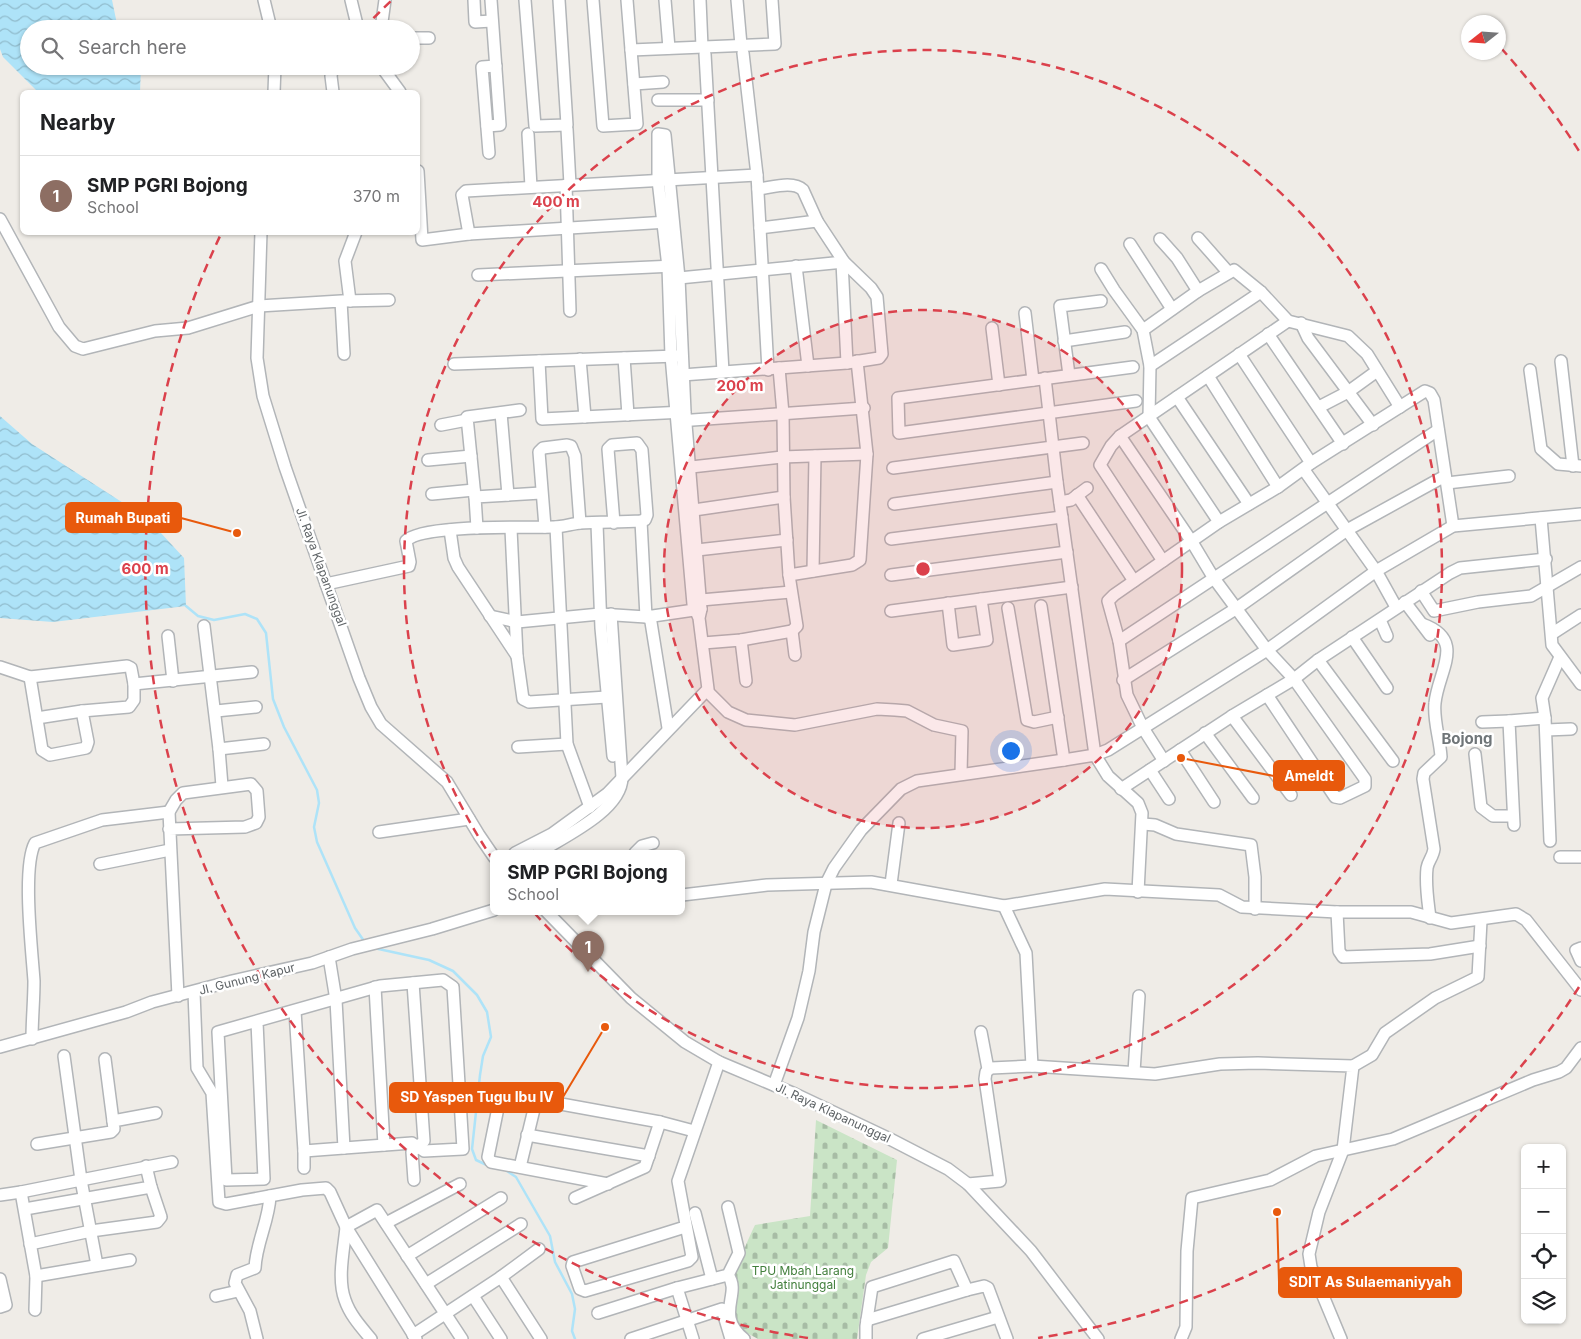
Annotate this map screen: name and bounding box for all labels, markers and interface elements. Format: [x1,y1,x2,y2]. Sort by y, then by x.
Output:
north arrow [1461,15,1506,60]
search box [20,20,420,75]
icon: search [38,34,66,62]
text: Search here [78,36,187,59]
text: Nearby [40,110,115,135]
text: SMP PGRI Bojong [87,174,248,197]
text: 1 [53,186,59,206]
text: 370 m [353,186,400,206]
text: 400 m [532,192,580,211]
text: School [87,197,139,217]
text: 200 m [717,376,763,395]
callout: Rumah Bupati [66,503,181,532]
street label: Jl. Raya Klapanunggal [293,505,350,628]
text: Rumah Bupati [76,509,171,526]
text: 600 m [121,559,169,578]
centre of rings [914,560,932,578]
district label: Bojong [1441,729,1493,748]
your location [998,738,1024,764]
callout: Ameldt [1274,761,1344,790]
text: Ameldt [1284,767,1334,784]
popup [490,850,685,915]
text: SMP PGRI Bojong [507,861,668,884]
text: School [507,884,559,904]
pin: 1 [572,931,604,972]
street label: Jl. Gunung Kapur [197,959,297,998]
street label: Jl. Raya Klapanunggal [773,1079,893,1146]
callout: SD Yaspen Tugu Ibu IV [390,1083,563,1112]
text: SD Yaspen Tugu Ibu IV [400,1088,554,1105]
map controls [1521,1144,1566,1324]
button: + [1521,1144,1566,1189]
button: − [1521,1189,1566,1234]
button: locate [1521,1234,1566,1279]
park label: TPU Mbah Larang Jatinunggal [752,1263,854,1292]
callout: SDIT As Sulaemaniyyah [1279,1268,1461,1297]
text: SDIT As Sulaemaniyyah [1289,1273,1451,1290]
button: layers [1521,1279,1566,1324]

